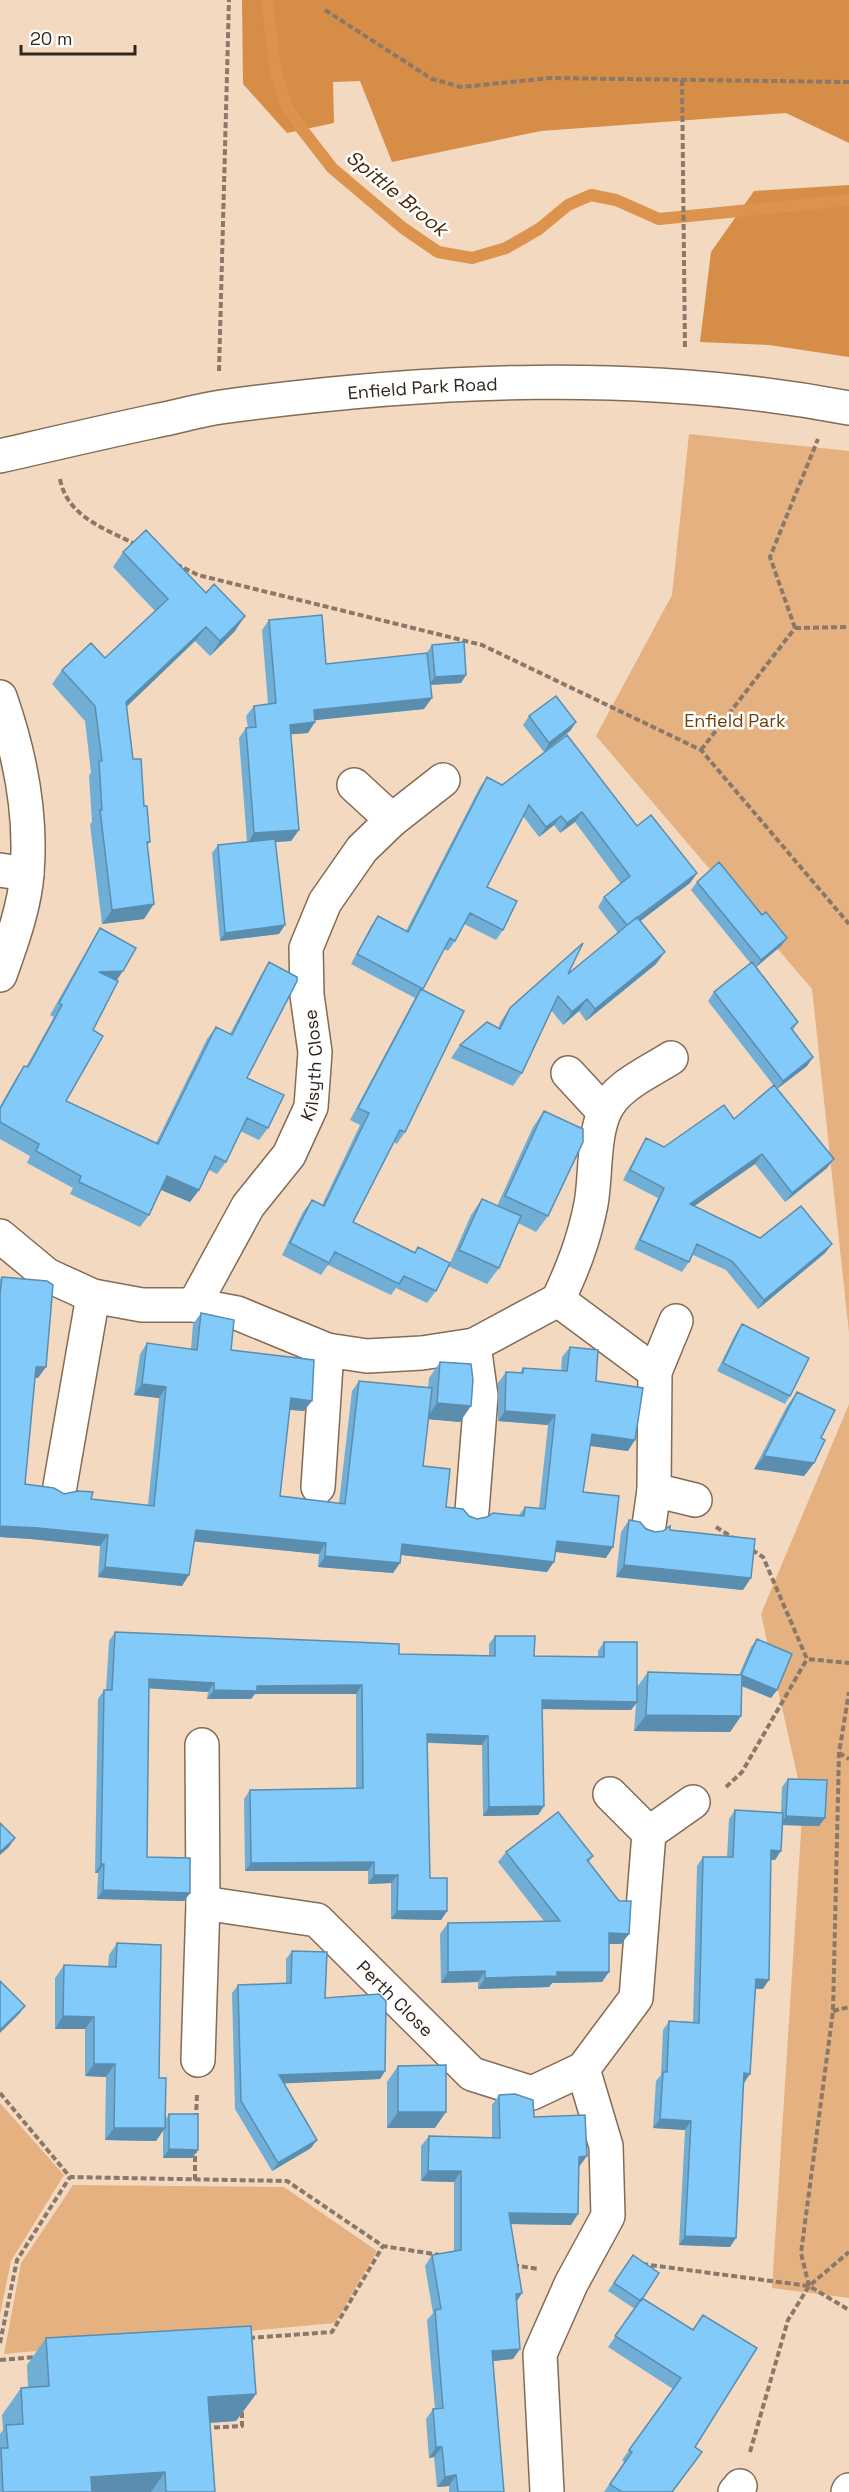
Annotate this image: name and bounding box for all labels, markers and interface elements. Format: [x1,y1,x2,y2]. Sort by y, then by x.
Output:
scale bar [21,18,135,56]
text: 20 m [30,27,73,50]
water label: Spittle Brook [341,144,455,243]
street label: Enfield Park Road [346,372,498,404]
park label: Enfield Park [684,709,786,732]
street label: Kilsyth Close [295,1008,327,1124]
street label: Perth Close [352,1955,439,2041]

